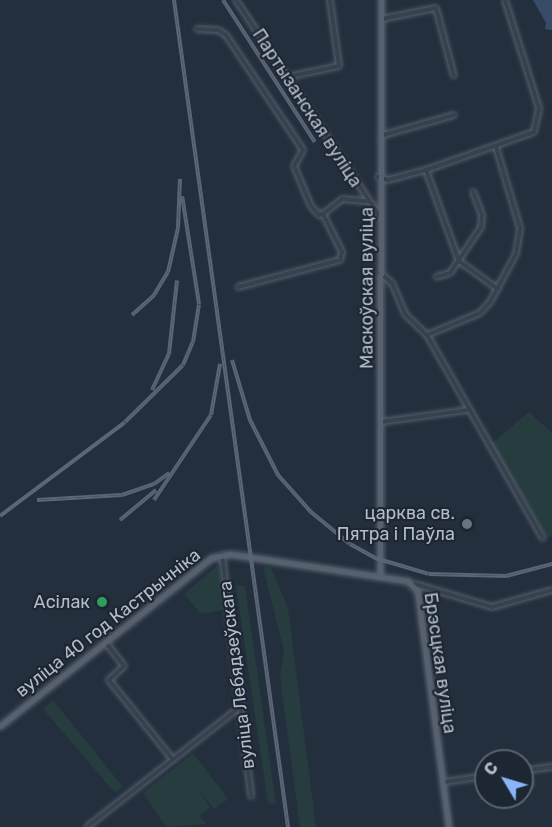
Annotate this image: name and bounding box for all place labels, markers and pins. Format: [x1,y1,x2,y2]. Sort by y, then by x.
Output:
place label: царква св. Пятра і Паўла [337,503,455,546]
marker: царква св. Пятра і Паўла [460,517,474,531]
place label: Асілак [34,591,90,613]
marker: Асілак [95,595,109,609]

